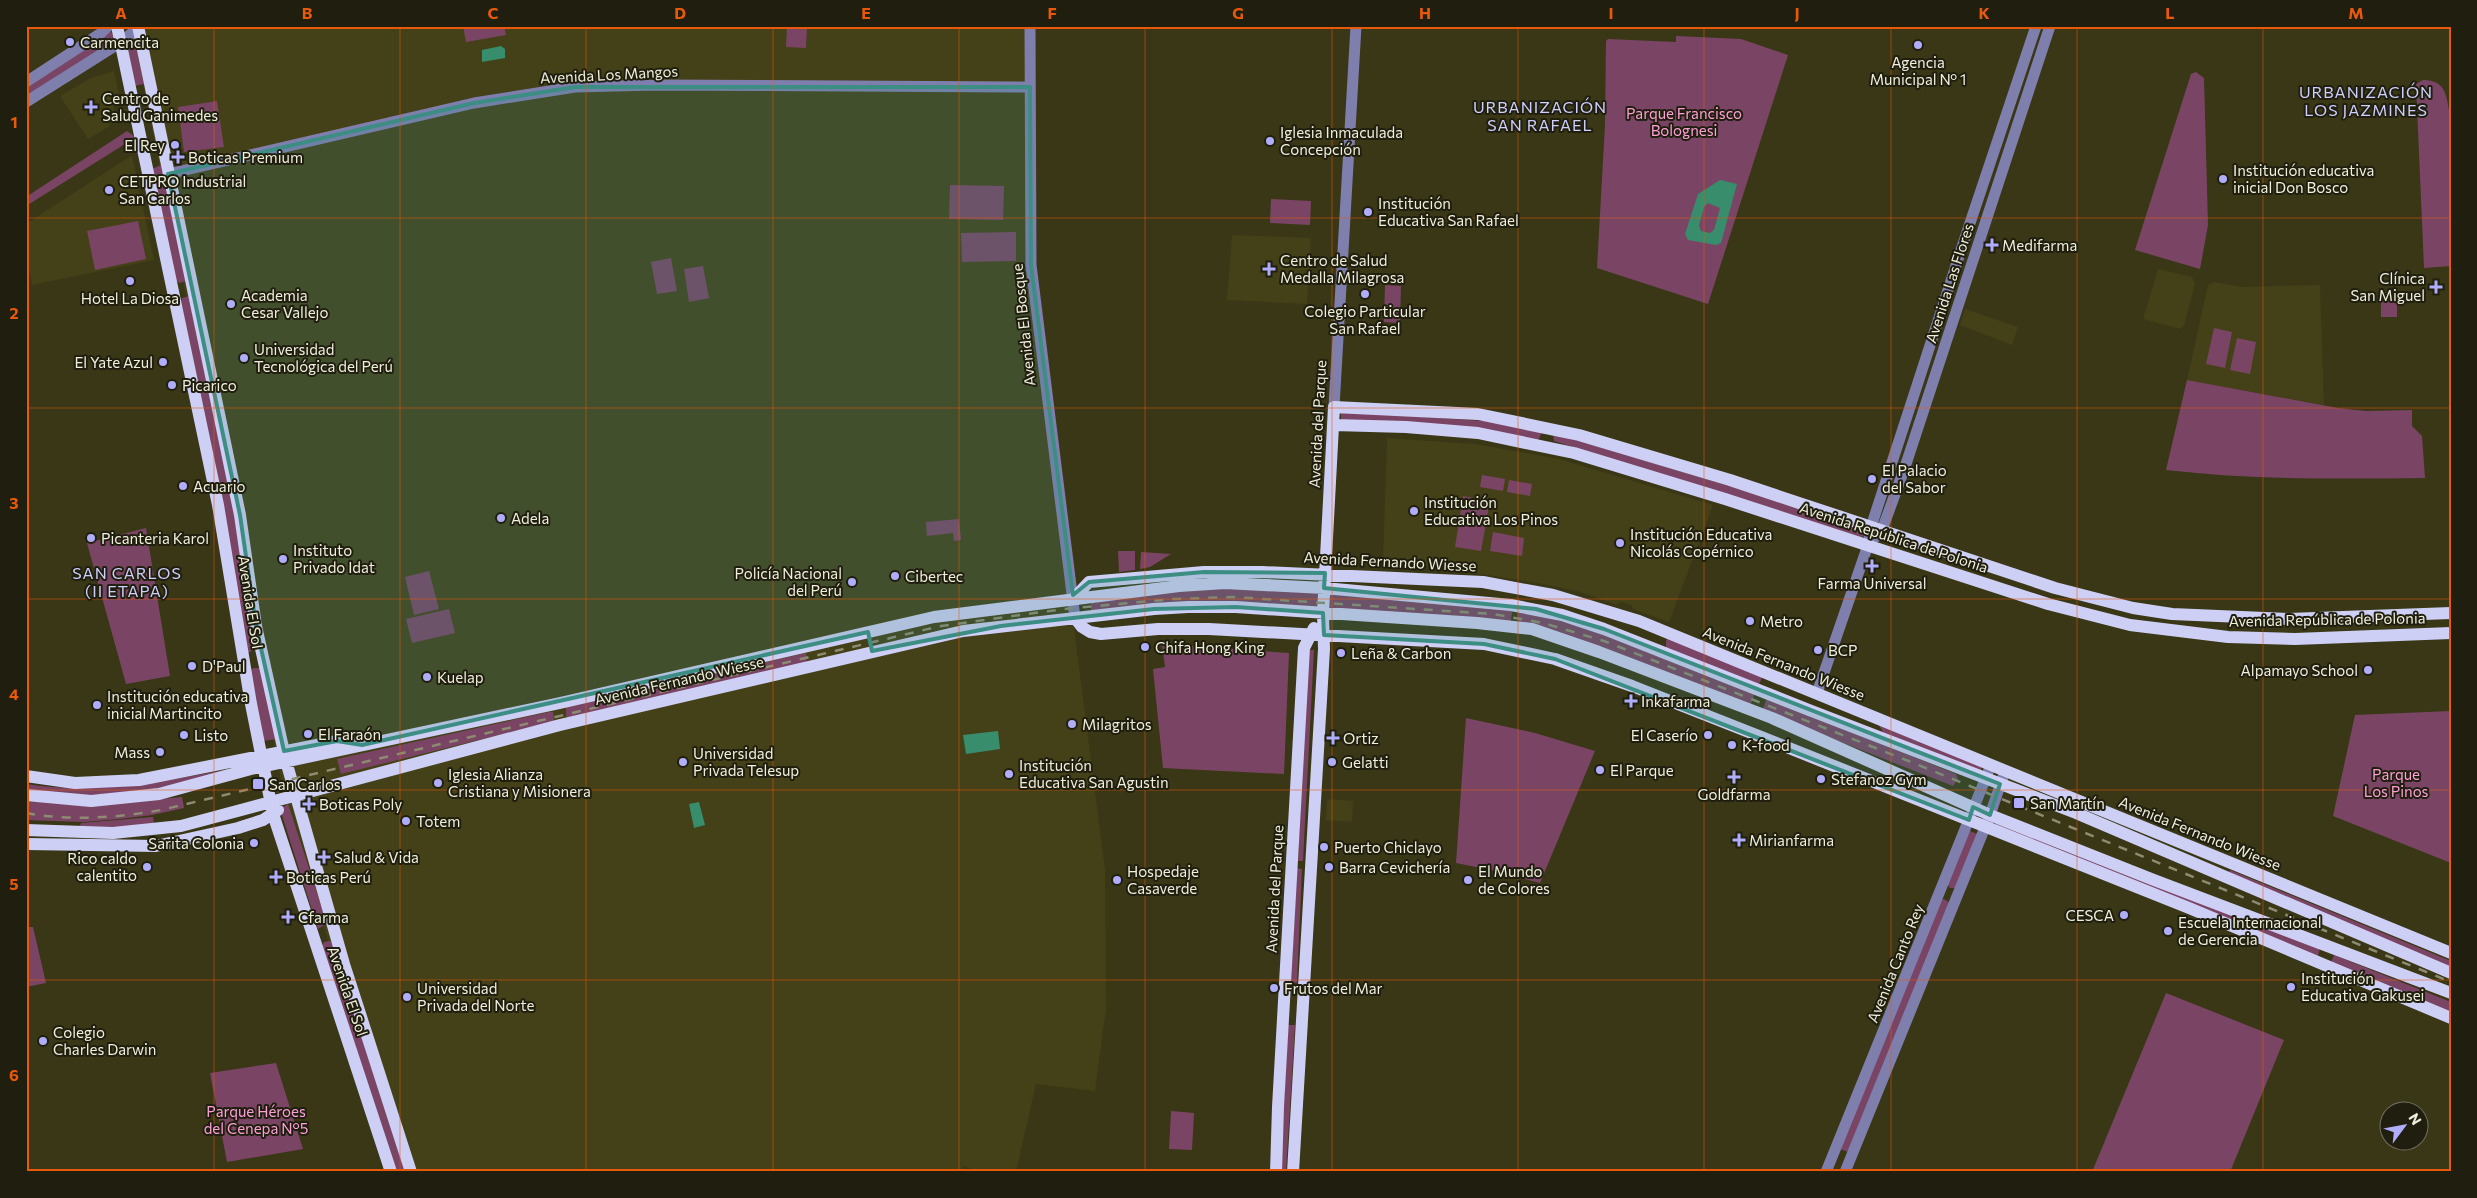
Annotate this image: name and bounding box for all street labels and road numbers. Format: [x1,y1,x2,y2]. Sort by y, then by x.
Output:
street label: Avenida Los Mangos [539,61,679,87]
street label: Avenida Las Flores [1921,221,1977,345]
street label: Avenida El Bosque [1008,263,1038,387]
street label: Avenida del Parque [1305,359,1329,489]
street label: Avenida República de Polonia [1798,498,1990,576]
street label: Avenida Fernando Wiesse [1303,547,1477,575]
street label: Avenida El Sol [235,554,267,650]
street label: Avenida República de Polonia [2228,608,2426,630]
street label: Avenida Fernando Wiesse [1700,622,1868,704]
street label: Avenida Fernando Wiesse [593,652,766,708]
street label: Avenida Fernando Wiesse [2116,792,2284,874]
street label: Avenida del Parque [1262,824,1286,954]
street label: Avenida Canto Rey [1863,901,1927,1025]
street label: Avenida El Sol [324,944,372,1038]

